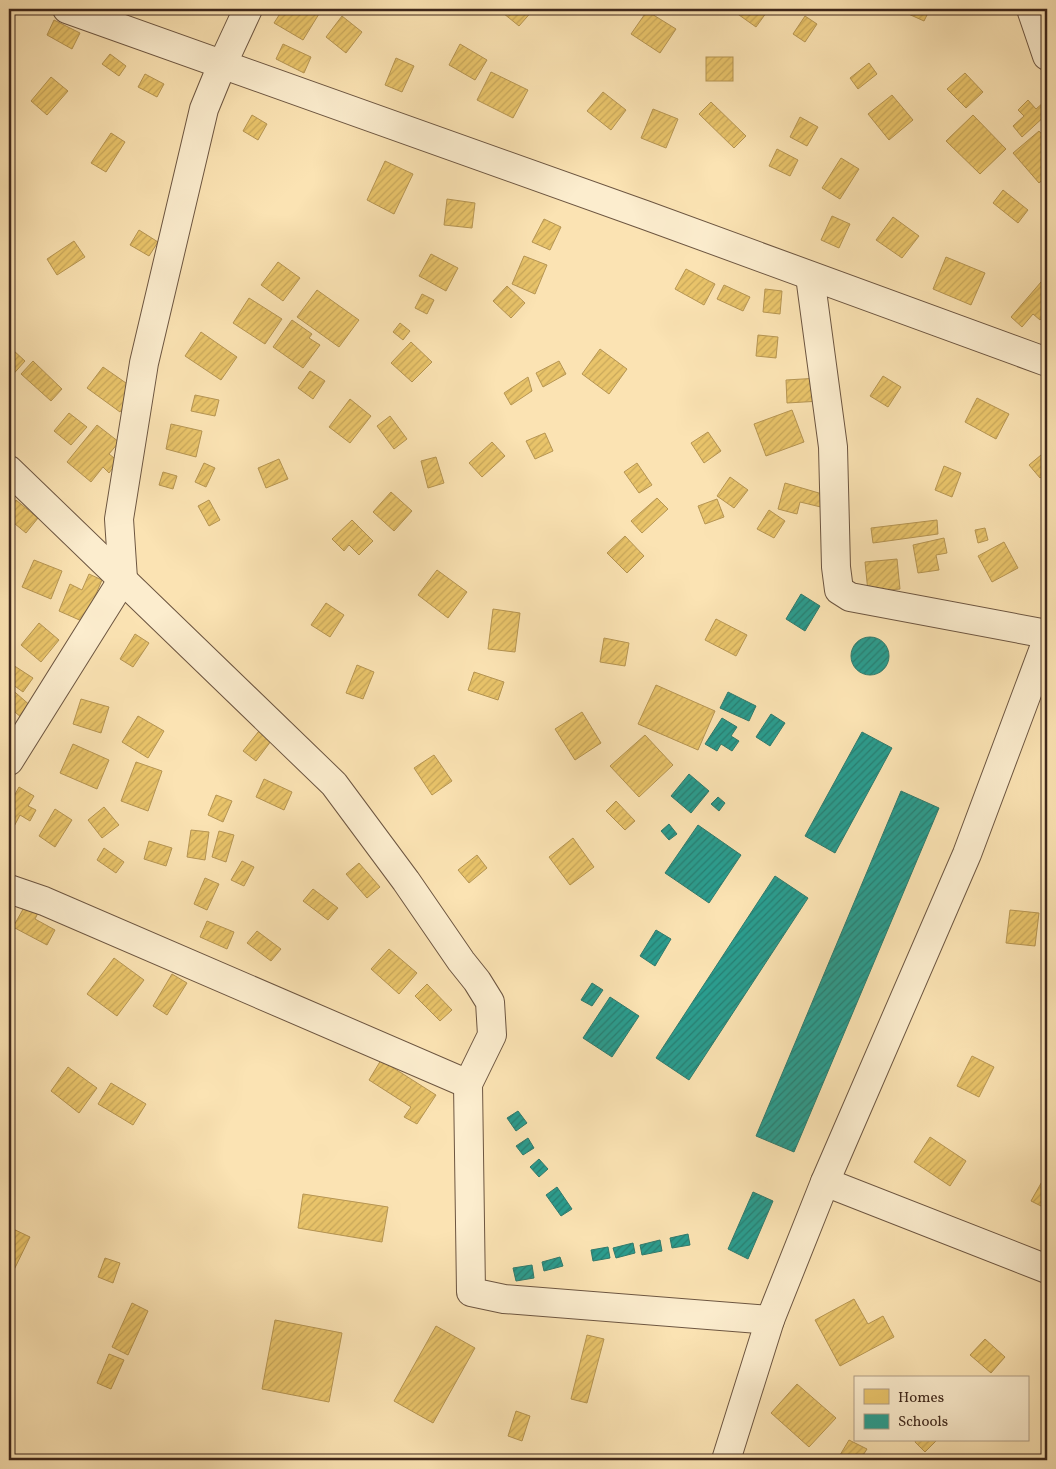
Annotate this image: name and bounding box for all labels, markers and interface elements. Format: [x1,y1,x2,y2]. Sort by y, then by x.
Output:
legend [854,1376,1028,1442]
text: Homes [898,1388,944,1409]
text: Schools [898,1412,948,1433]

